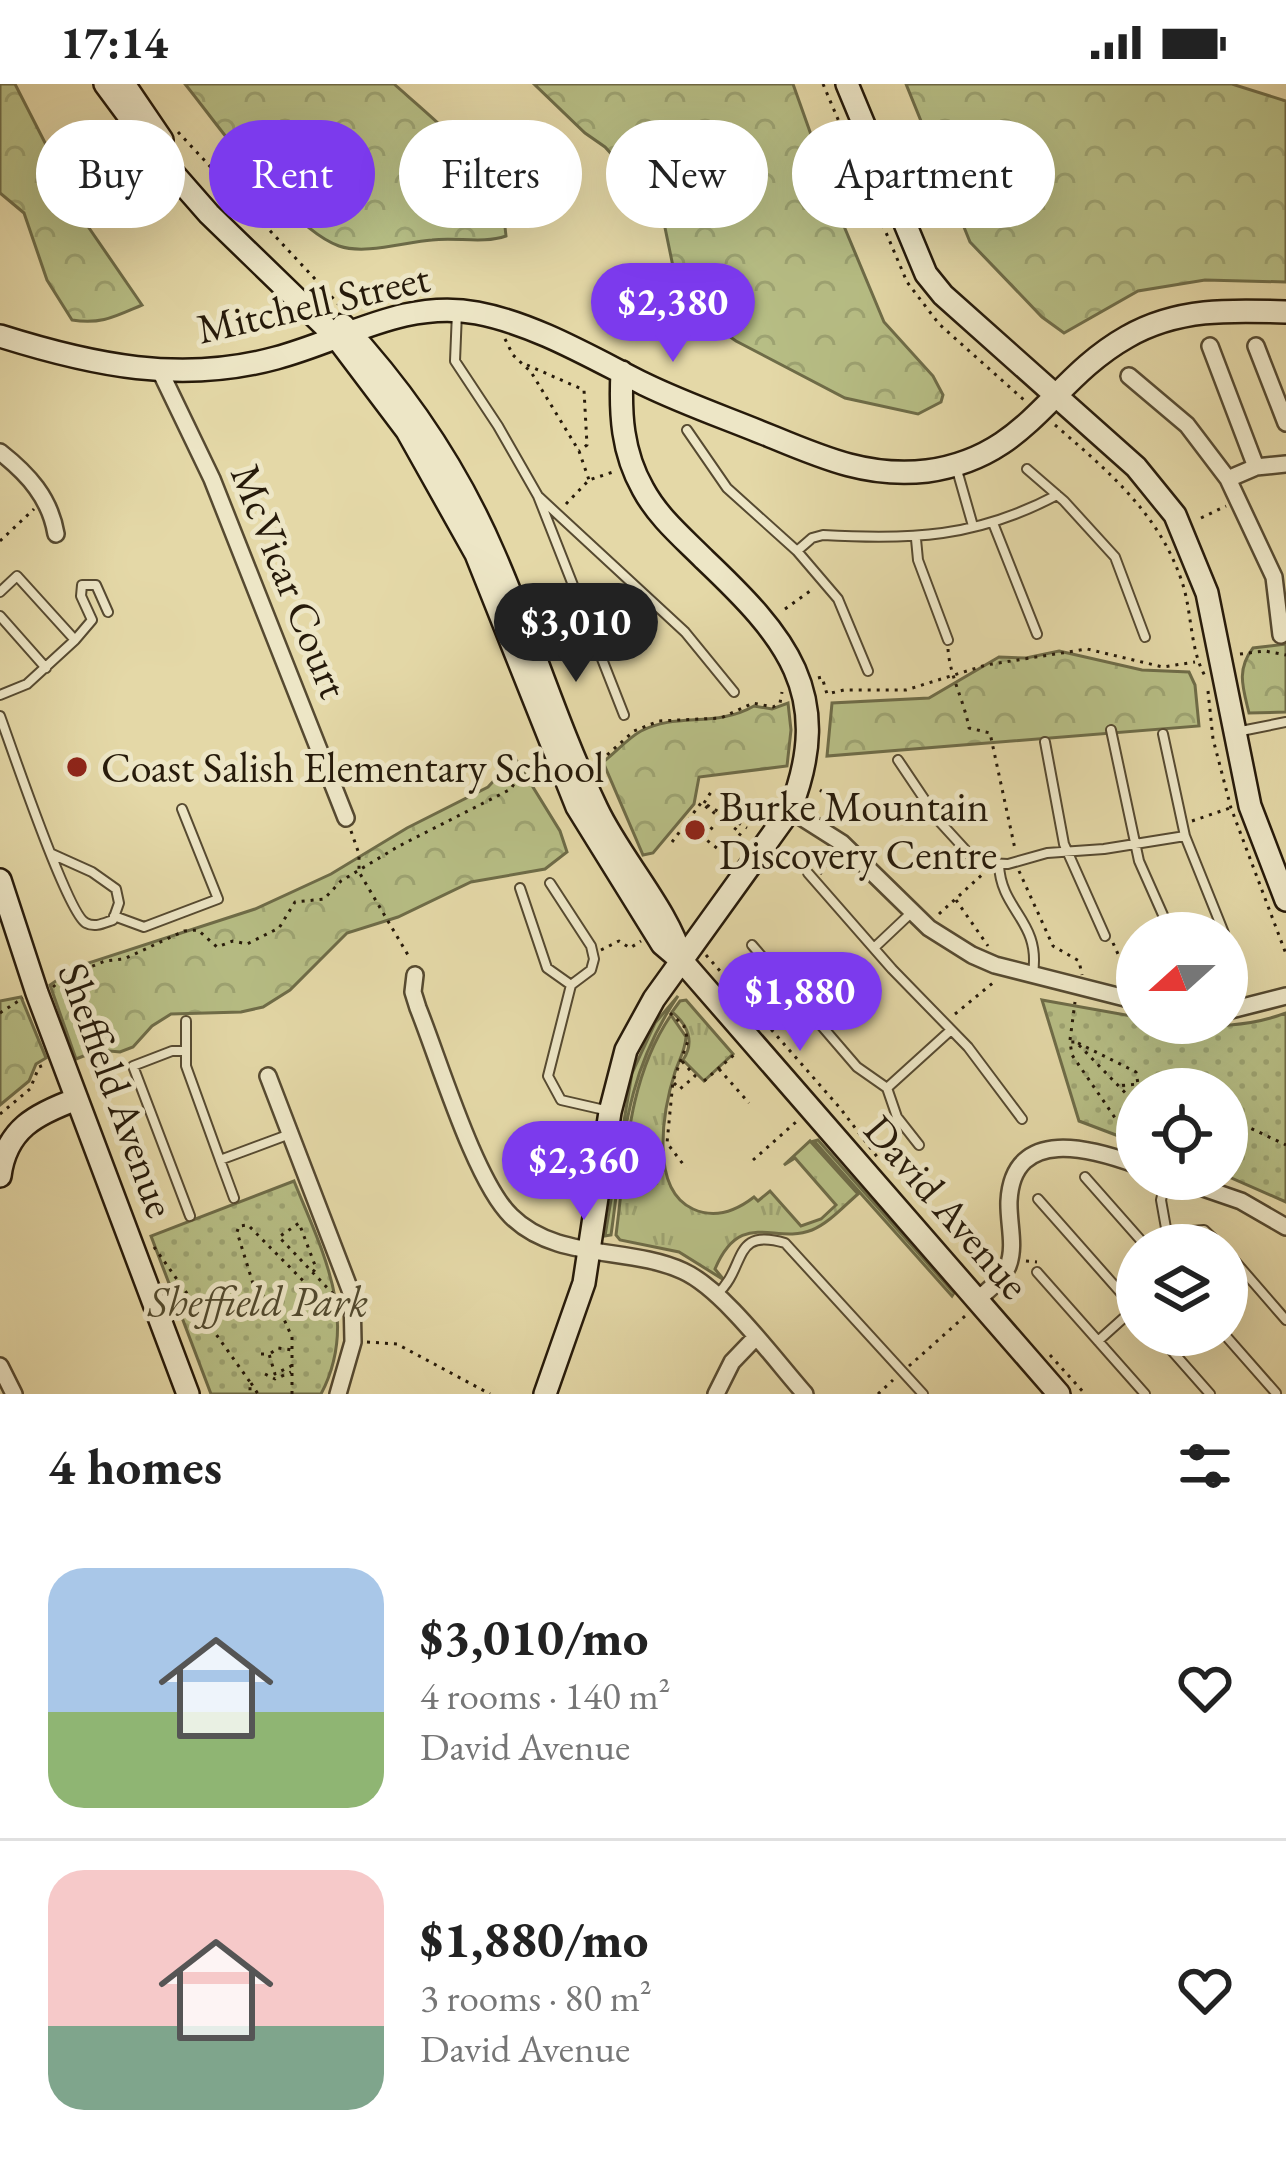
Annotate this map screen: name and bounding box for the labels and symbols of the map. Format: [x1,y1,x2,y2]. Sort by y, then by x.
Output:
street label: Mitchell Street [191,250,435,356]
pin: $2,380 [575,263,771,365]
street label: McVicar Court [218,456,362,706]
pin: $3,010 [478,583,674,685]
place label: Coast Salish Elementary School [101,740,604,795]
marker: Coast Salish Elementary School [64,754,90,780]
place label: Burke Mountain Discovery Centre [719,779,997,882]
marker: Burke Mountain Discovery Centre [682,817,708,843]
north arrow [1116,912,1248,1044]
pin: $1,880 [702,952,898,1054]
street label: Sheffield Avenue [46,955,188,1225]
street label: David Avenue [852,1103,1042,1311]
pin: $2,360 [486,1121,682,1223]
park label: Sheffield Park [147,1274,368,1329]

